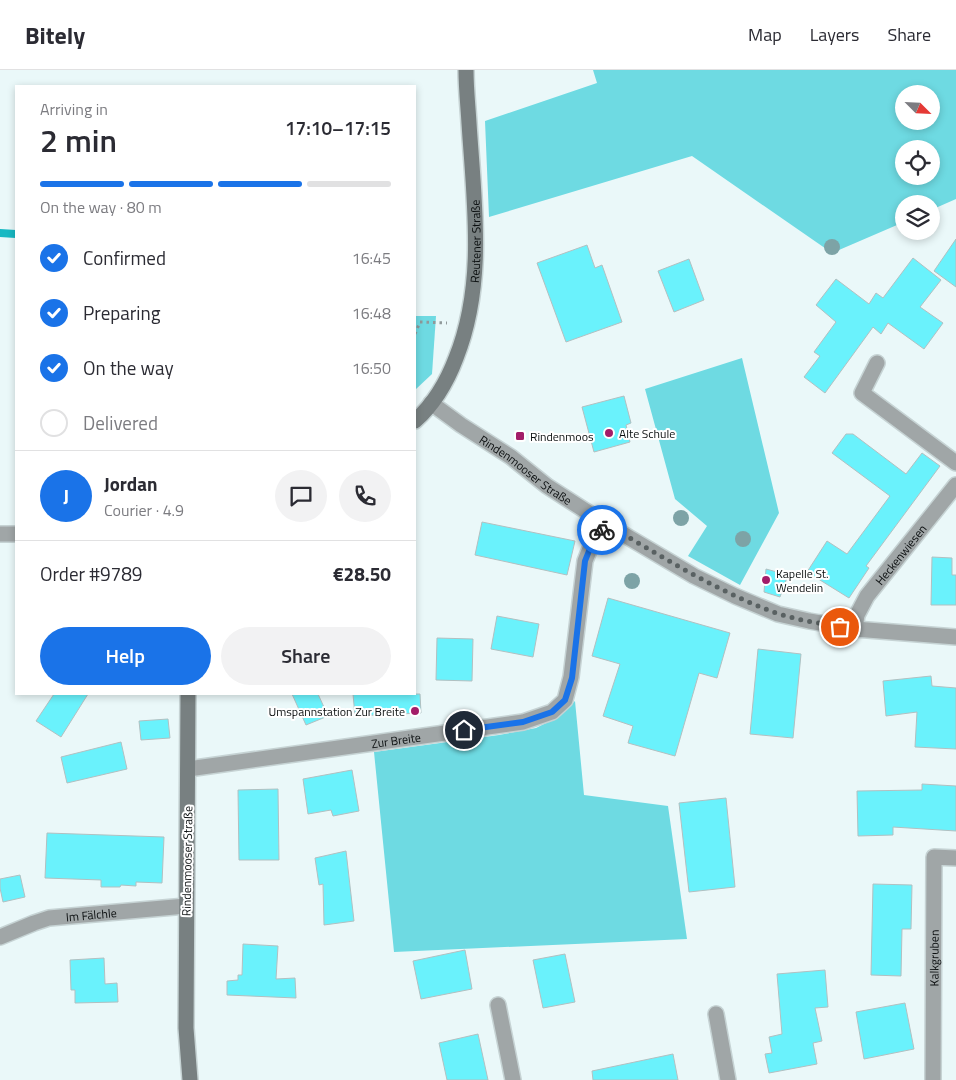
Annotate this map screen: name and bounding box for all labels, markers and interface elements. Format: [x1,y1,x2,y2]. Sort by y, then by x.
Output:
text: Bitely [25,17,85,53]
text: Map [748,21,782,48]
text: Layers [810,21,859,48]
text: Share [887,21,931,48]
north arrow [895,85,940,130]
map controls [895,85,940,240]
text: Arriving in [40,97,108,121]
text: 17:10–17:15 [285,113,391,142]
text: 2 min [40,116,117,164]
button: locate [895,140,940,185]
text: On the way · 80 m [40,195,162,219]
button: layers [895,195,940,240]
street label: Reutener Straße [464,199,485,284]
text: Confirmed [83,243,166,272]
icon: check [40,244,68,272]
text: 16:45 [352,246,391,270]
text: Preparing [83,298,160,327]
icon: check [40,299,68,327]
text: 16:48 [352,301,391,325]
text: On the way [83,353,174,382]
icon: check [40,354,68,382]
text: 16:50 [352,356,391,380]
text: Delivered [83,408,158,437]
place label: Alte Schule [619,424,675,443]
place label: Rindenmoos [530,427,594,446]
marker: Alte Schule [603,427,615,439]
street label: Rindenmooser Straße [476,430,576,509]
marker: Rindenmoos [514,430,526,442]
text: Jordan [104,469,157,498]
button: chat [275,470,327,522]
button: phone [339,470,391,522]
text: J [63,481,69,510]
text: Courier · 4.9 [104,498,184,522]
courier [577,505,627,555]
icon: bike [588,516,616,544]
street label: Heckenwiesen [870,520,931,589]
text: Order #9789 [40,559,142,588]
text: €28.50 [333,559,391,588]
place label: Kapelle St. Wendelin [776,564,829,597]
marker: Kapelle St. Wendelin [760,574,772,586]
pin [819,606,861,648]
icon: bag [826,613,854,641]
button: Help [40,627,211,685]
button: Share [221,627,391,685]
place label: Umspannstation Zur Breite [269,702,405,721]
marker: Umspannstation Zur Breite [409,705,421,717]
pin [443,709,485,751]
icon: home [450,716,478,744]
street label: Zur Breite [370,727,422,753]
street label: Rindenmooser Straße [177,806,197,916]
street label: Im Fälchle [65,903,117,926]
street label: Kalkgruben [924,930,943,986]

